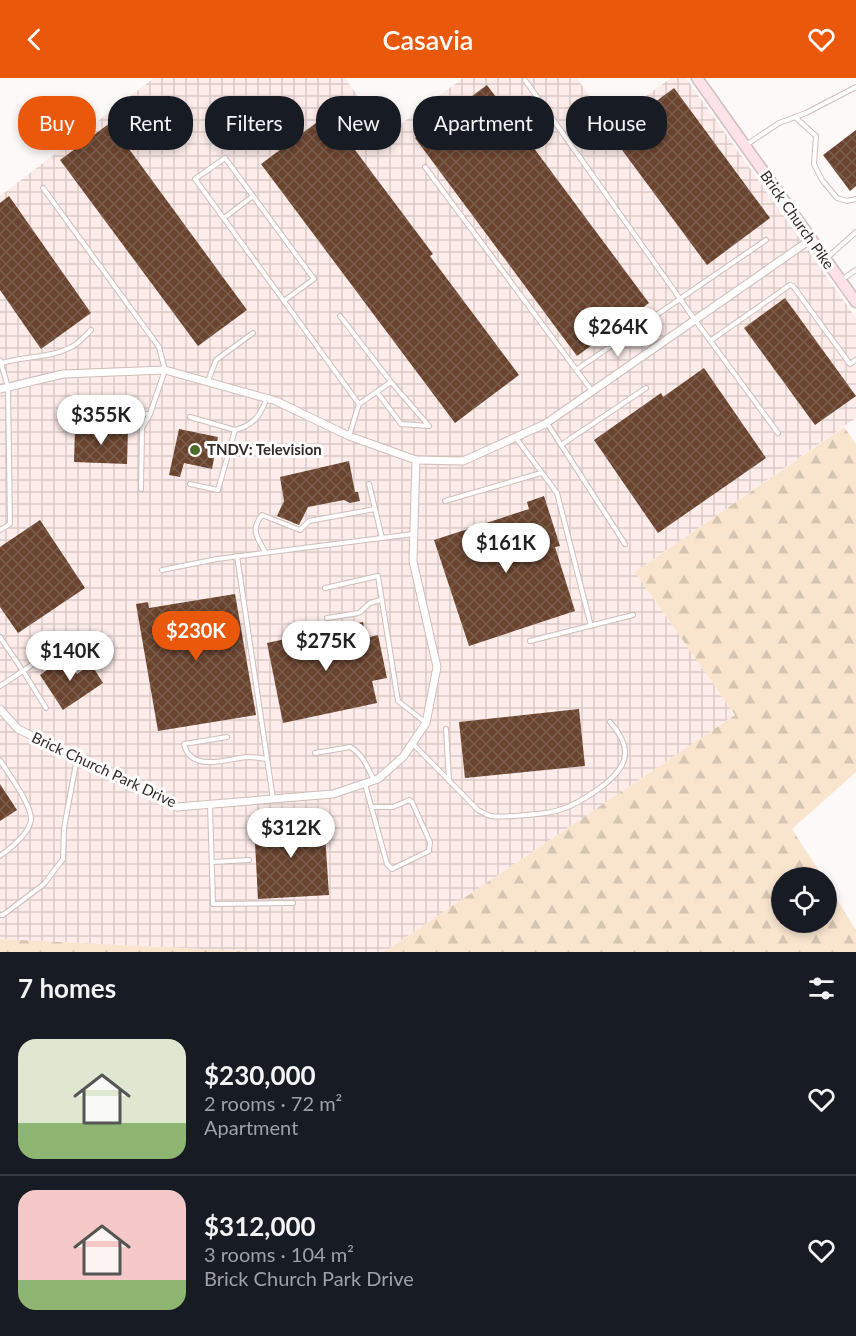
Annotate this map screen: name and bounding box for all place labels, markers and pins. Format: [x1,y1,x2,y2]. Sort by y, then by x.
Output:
pin: $264K [576,307,660,358]
pin: $355K [59,395,143,446]
place label: TNDV: Television [207,440,322,458]
marker: TNDV: Television [188,443,202,457]
pin: $161K [464,523,548,574]
pin: $230K [154,611,238,662]
pin: $275K [284,621,368,672]
pin: $140K [28,631,112,682]
pin: $312K [249,808,333,859]

